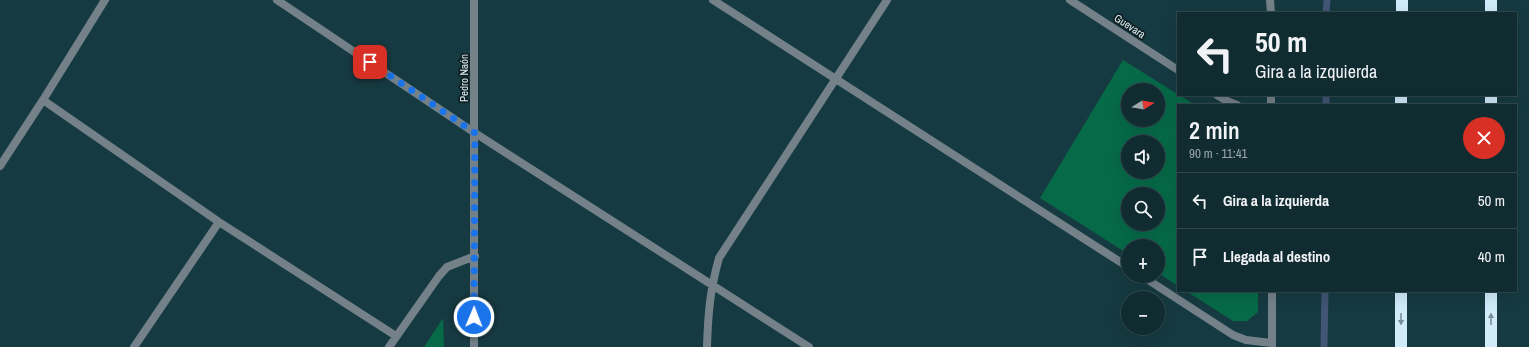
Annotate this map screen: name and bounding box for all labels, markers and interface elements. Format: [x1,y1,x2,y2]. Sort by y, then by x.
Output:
street label: Guevara [1112,11,1148,41]
text: 50 m [1255,23,1307,61]
icon: left [1189,28,1241,80]
pin [353,45,387,79]
icon: arrive [359,51,381,73]
street label: Pedro Naón [457,54,471,102]
text: Gira a la izquierda [1255,59,1377,84]
north arrow [1121,83,1165,127]
map controls [1121,83,1165,335]
text: 2 min [1189,114,1240,146]
button: close [1463,117,1505,159]
button: sound [1121,135,1165,179]
text: 90 m · 11:41 [1189,145,1248,162]
button: search [1121,187,1165,231]
icon: left [1189,190,1211,212]
text: Gira a la izquierda [1223,190,1329,211]
text: 50 m [1478,190,1505,211]
button: + [1121,239,1165,283]
icon: arrive [1189,246,1211,268]
text: Llegada al destino [1223,246,1330,267]
text: 40 m [1478,246,1505,267]
button: − [1121,291,1165,335]
position arrow [453,296,495,338]
one-way arrow [1488,312,1494,325]
one-way arrow [1398,313,1404,326]

